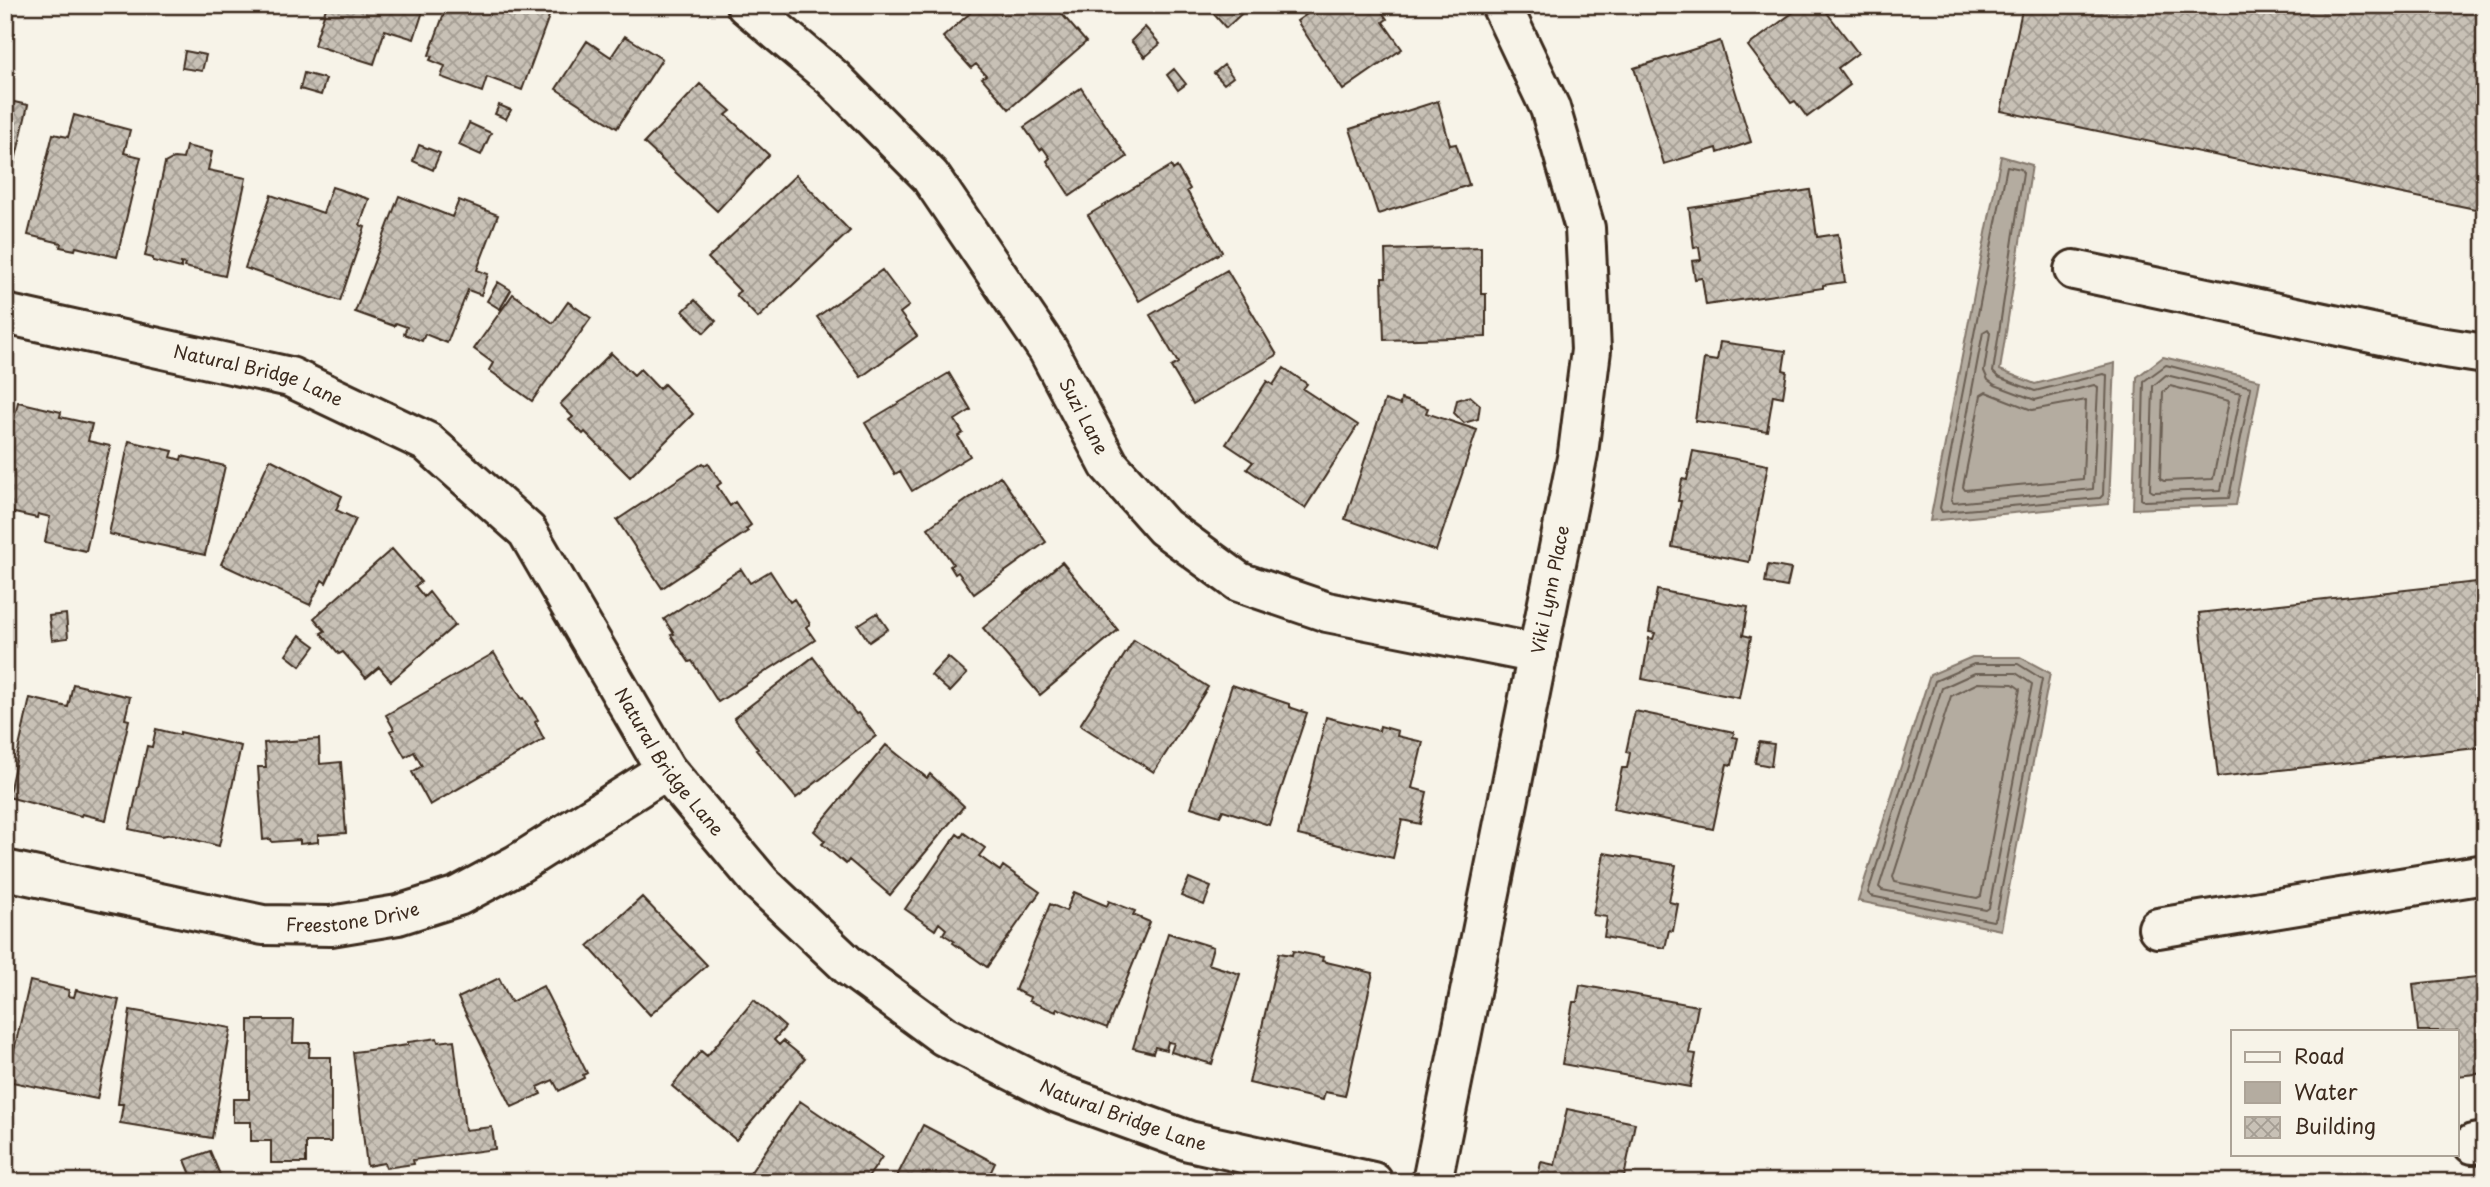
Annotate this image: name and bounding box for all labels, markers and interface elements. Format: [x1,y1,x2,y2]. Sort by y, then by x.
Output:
street label: Natural Bridge Lane [171,337,348,412]
street label: Suzi Lane [1053,373,1116,459]
street label: Viki Lynn Place [1523,523,1575,656]
street label: Natural Bridge Lane [609,682,731,841]
street label: Freestone Drive [286,894,422,938]
legend [2231,1030,2458,1156]
text: Road [2294,1039,2345,1071]
street label: Natural Bridge Lane [1035,1071,1209,1157]
text: Water [2294,1075,2358,1107]
text: Building [2294,1109,2376,1141]

